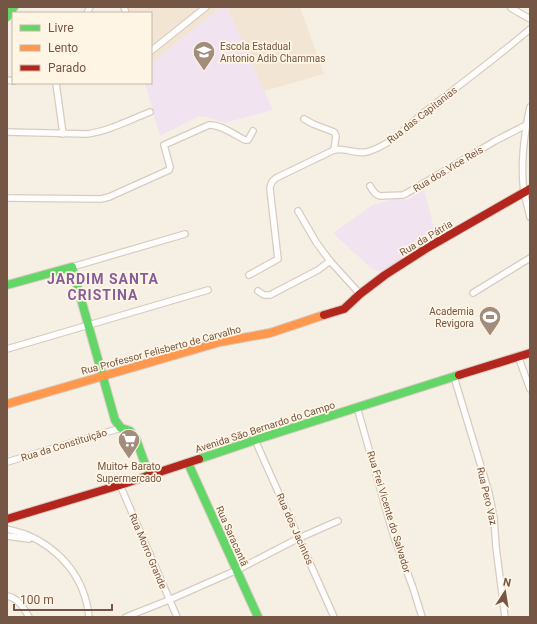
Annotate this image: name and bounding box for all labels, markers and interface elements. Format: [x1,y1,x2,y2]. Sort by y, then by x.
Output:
legend [12,12,152,84]
text: Livre [48,21,74,35]
school or university icon: Escola Estadual Antonio Adib Chammas [191,39,217,72]
text: Lento [48,41,78,55]
place label: Escola Estadual Antonio Adib Chammas [220,41,325,64]
text: Parado [48,61,86,75]
street label: Rua das Capitanias [385,84,459,146]
street label: Rua dos Vice Reis [411,144,485,194]
street label: Rua da Pátria [398,218,454,258]
district label: JARDIM SANTA CRISTINA [47,271,159,303]
sports icon: Academia Revigora [477,304,503,337]
place label: Academia Revigora [429,306,474,329]
street label: Rua Professor Felisberto de Carvalho [80,323,242,377]
street label: Avenida São Bernardo do Campo [194,399,337,455]
street label: Rua da Constituição [20,427,109,463]
supermarket icon: Muito+ Barato Supermercado [116,427,142,460]
street label: Rua Frei Vicente do Salvador [365,450,413,575]
place label: Muito+ Barato Supermercado [96,461,162,484]
street label: Rua Pero Vaz [475,466,499,526]
street label: Rua dos Jacintos [274,492,316,566]
street label: Rua Saracantã [214,504,250,568]
street label: Rua Morro Grande [127,512,169,590]
north arrow [485,572,525,612]
text: N [502,576,512,590]
scale bar [14,586,112,612]
text: 100 m [20,593,54,607]

